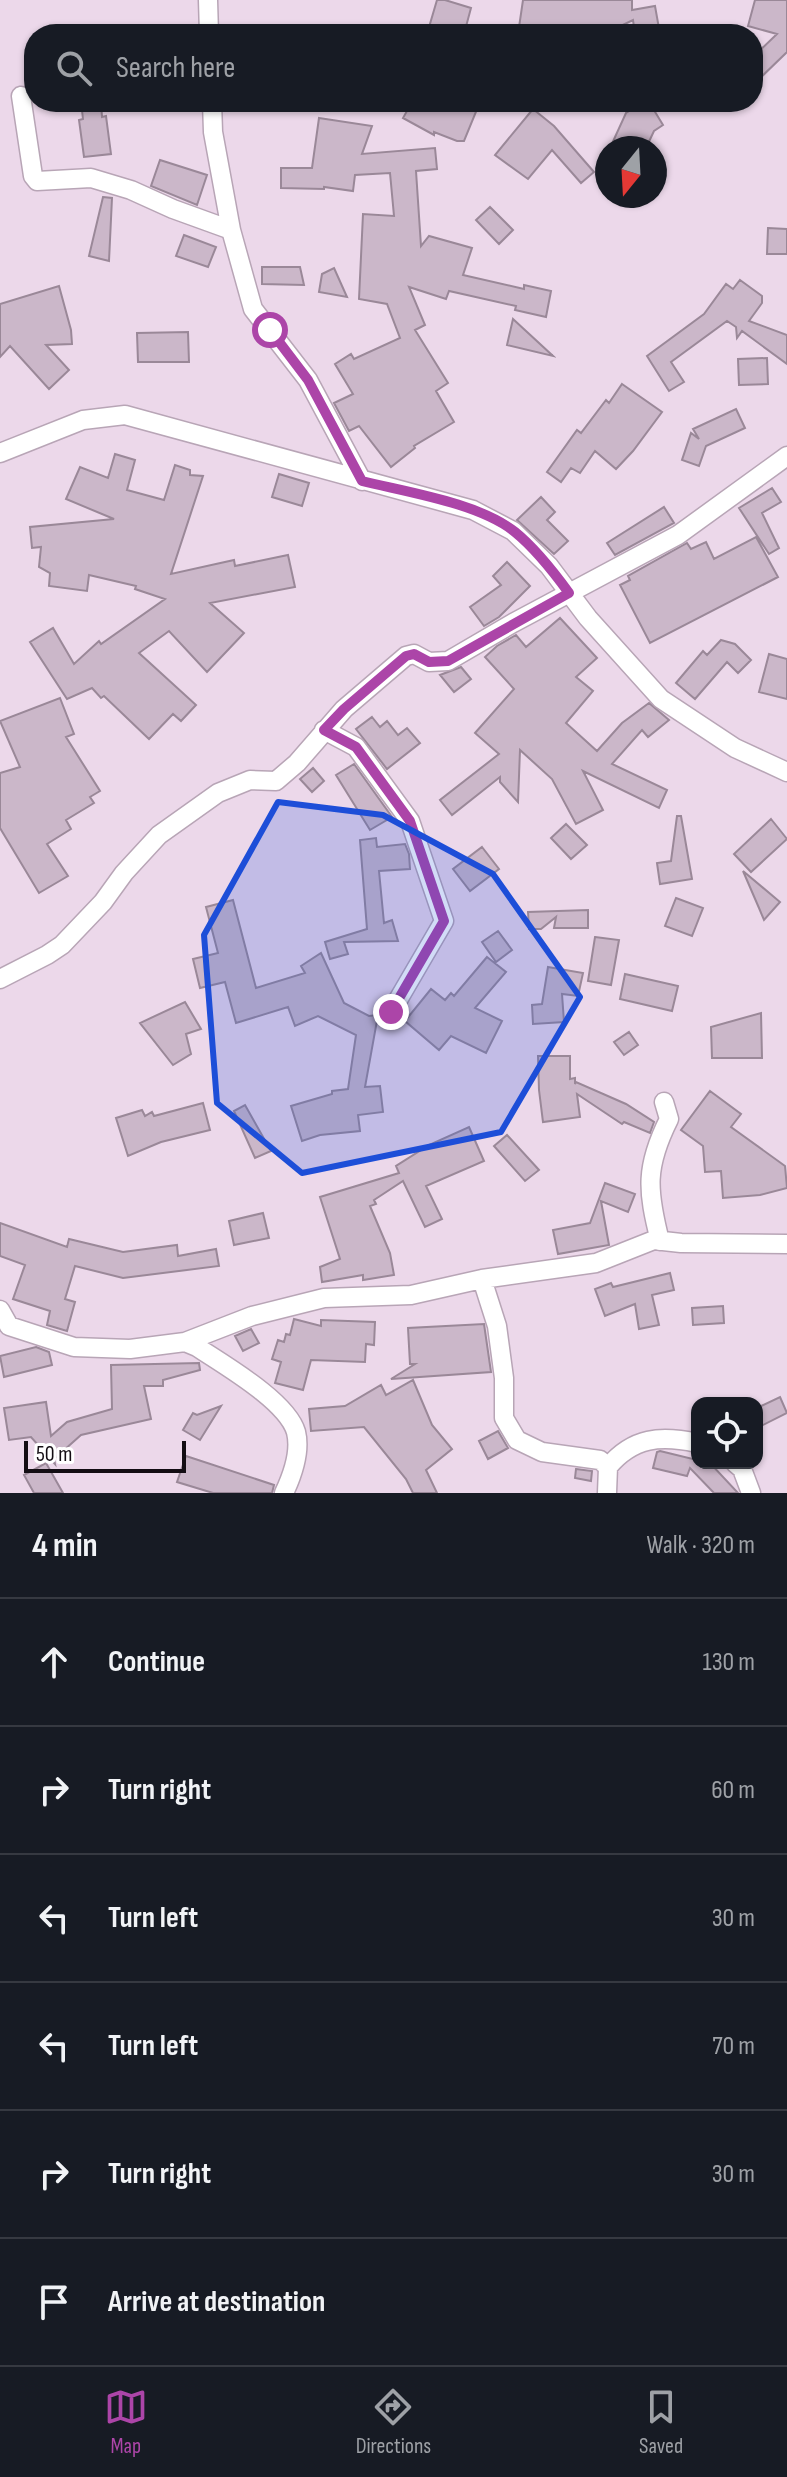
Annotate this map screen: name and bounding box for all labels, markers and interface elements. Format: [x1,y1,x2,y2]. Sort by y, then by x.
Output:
search box [24,24,763,112]
icon: search [52,46,96,90]
text: Search here [116,50,235,86]
north arrow [595,136,667,208]
route start [252,312,288,348]
route end [373,994,409,1030]
map controls [691,1397,763,1469]
button: locate [691,1397,763,1469]
scale bar [24,1437,186,1473]
text: 50 m [36,1441,72,1468]
text: 4 min [32,1525,98,1566]
text: Walk · 320 m [647,1530,755,1561]
icon: ahead [32,1640,76,1684]
text: Continue [108,1644,205,1680]
text: 130 m [703,1647,755,1678]
icon: right [32,1768,76,1812]
text: Turn right [108,1772,211,1808]
text: 60 m [711,1775,755,1806]
icon: left [32,1896,76,1940]
text: Turn left [108,1900,198,1936]
text: 30 m [712,1903,755,1934]
icon: left [32,2024,76,2068]
text: Turn left [108,2028,198,2064]
text: 70 m [712,2031,755,2062]
icon: right [32,2152,76,2196]
text: Turn right [108,2156,211,2192]
text: 30 m [712,2159,755,2190]
icon: arrive [32,2280,76,2324]
text: Arrive at destination [108,2284,325,2320]
tab: Map [104,2385,148,2460]
tab: Directions [356,2385,431,2460]
tab: Saved [639,2385,683,2460]

